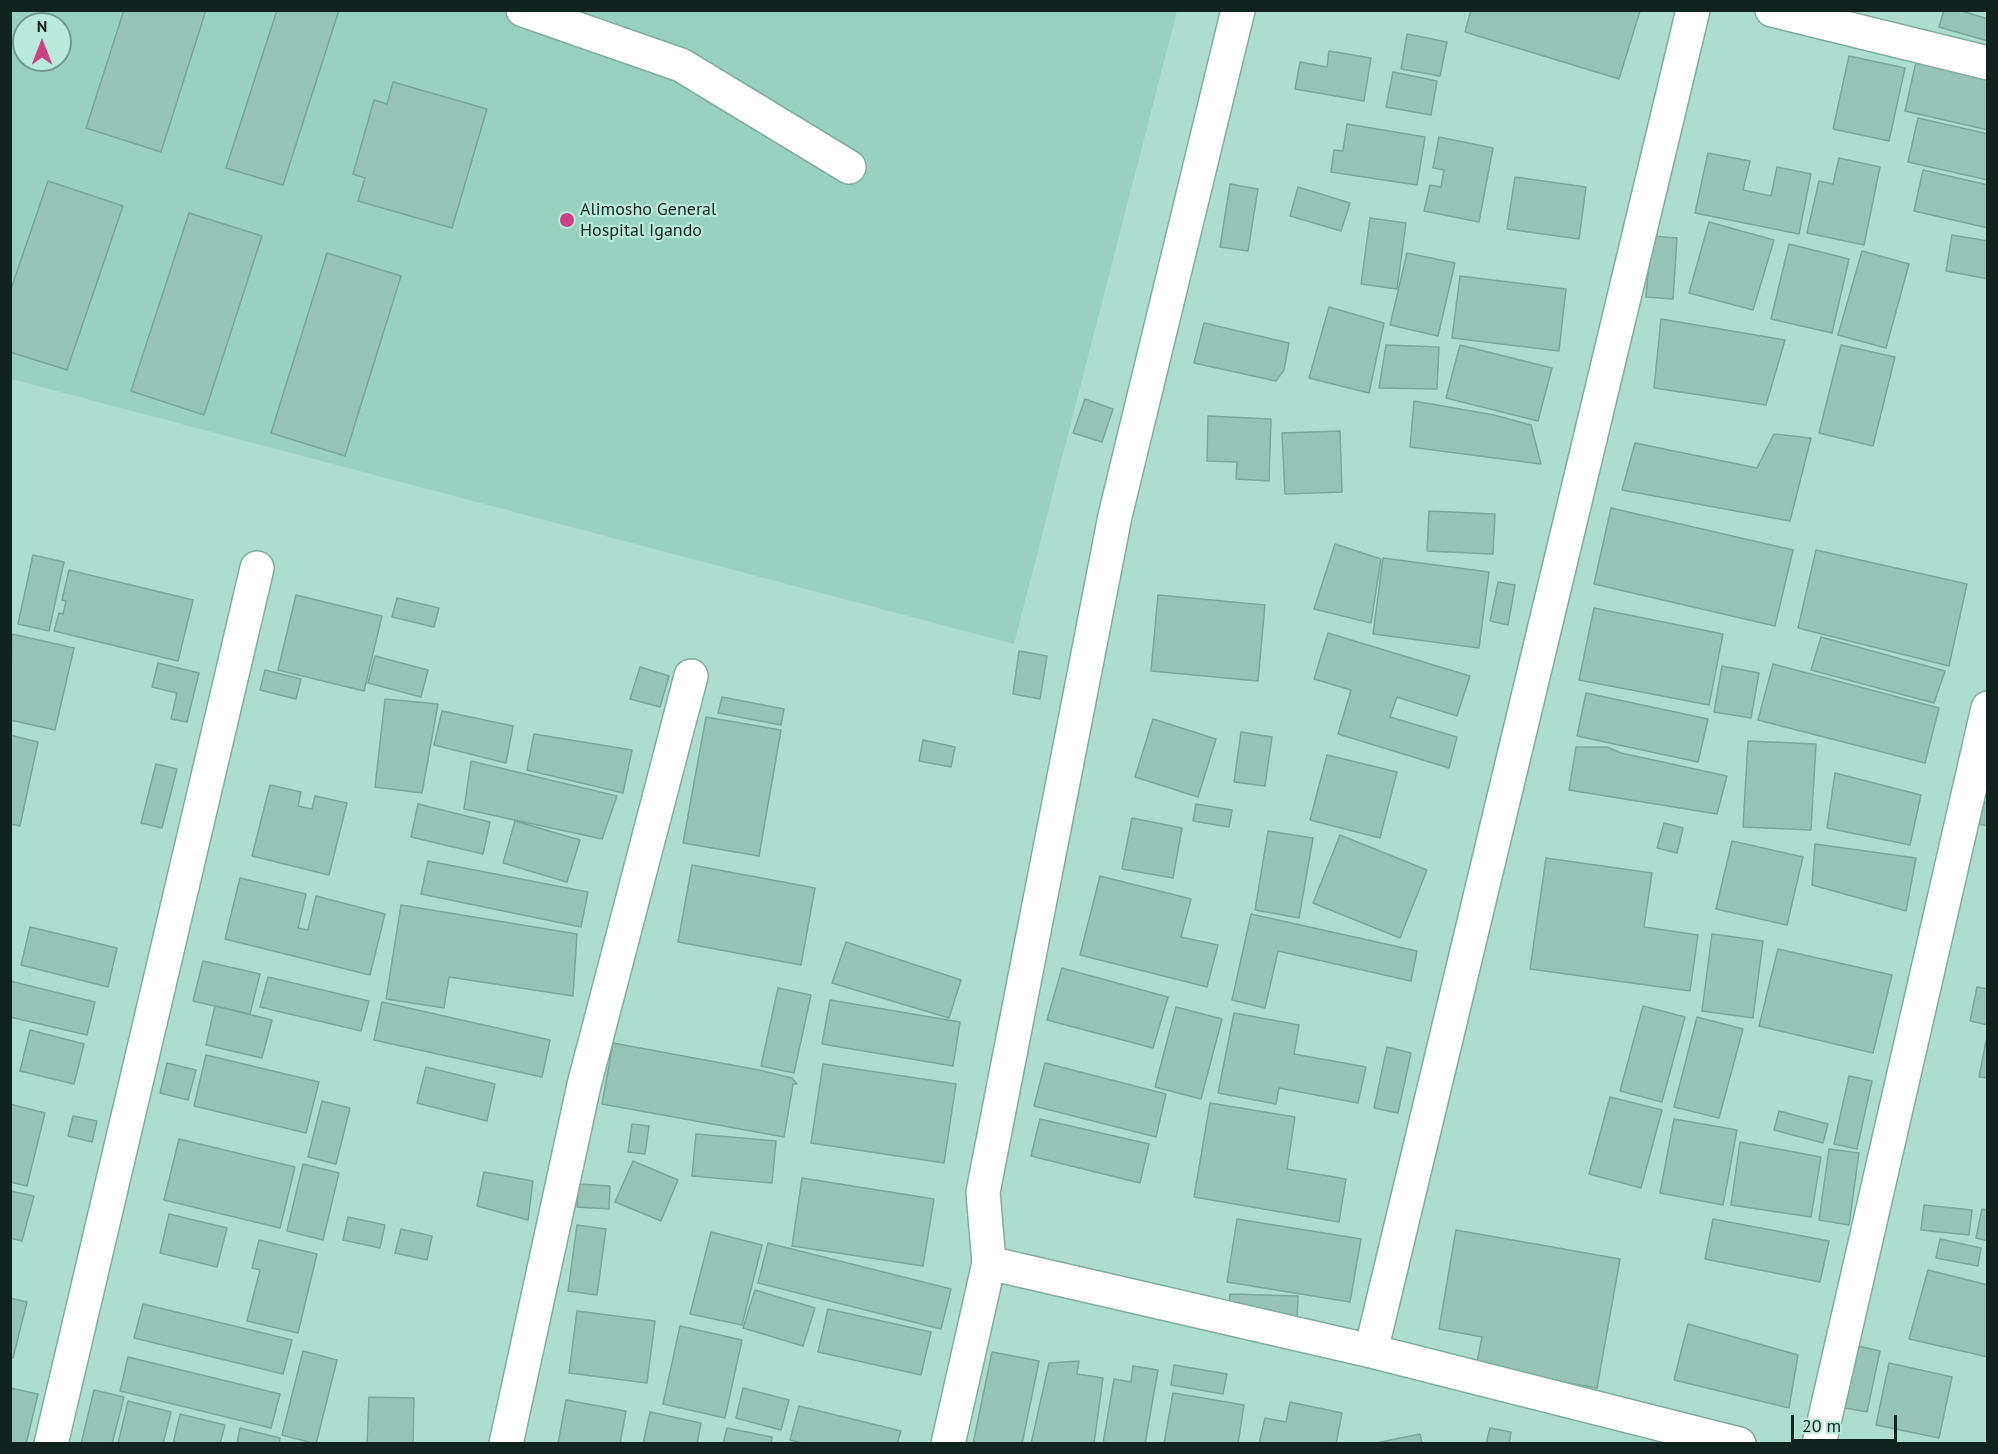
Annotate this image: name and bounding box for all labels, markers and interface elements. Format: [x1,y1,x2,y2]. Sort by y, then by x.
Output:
north arrow [12,12,72,72]
text: N [37,16,47,36]
place label: Alimosho General Hospital Igando [580,199,716,242]
marker: Alimosho General Hospital Igando [558,211,576,229]
scale bar [1794,1403,1900,1441]
text: 20 m [1802,1414,1841,1437]

